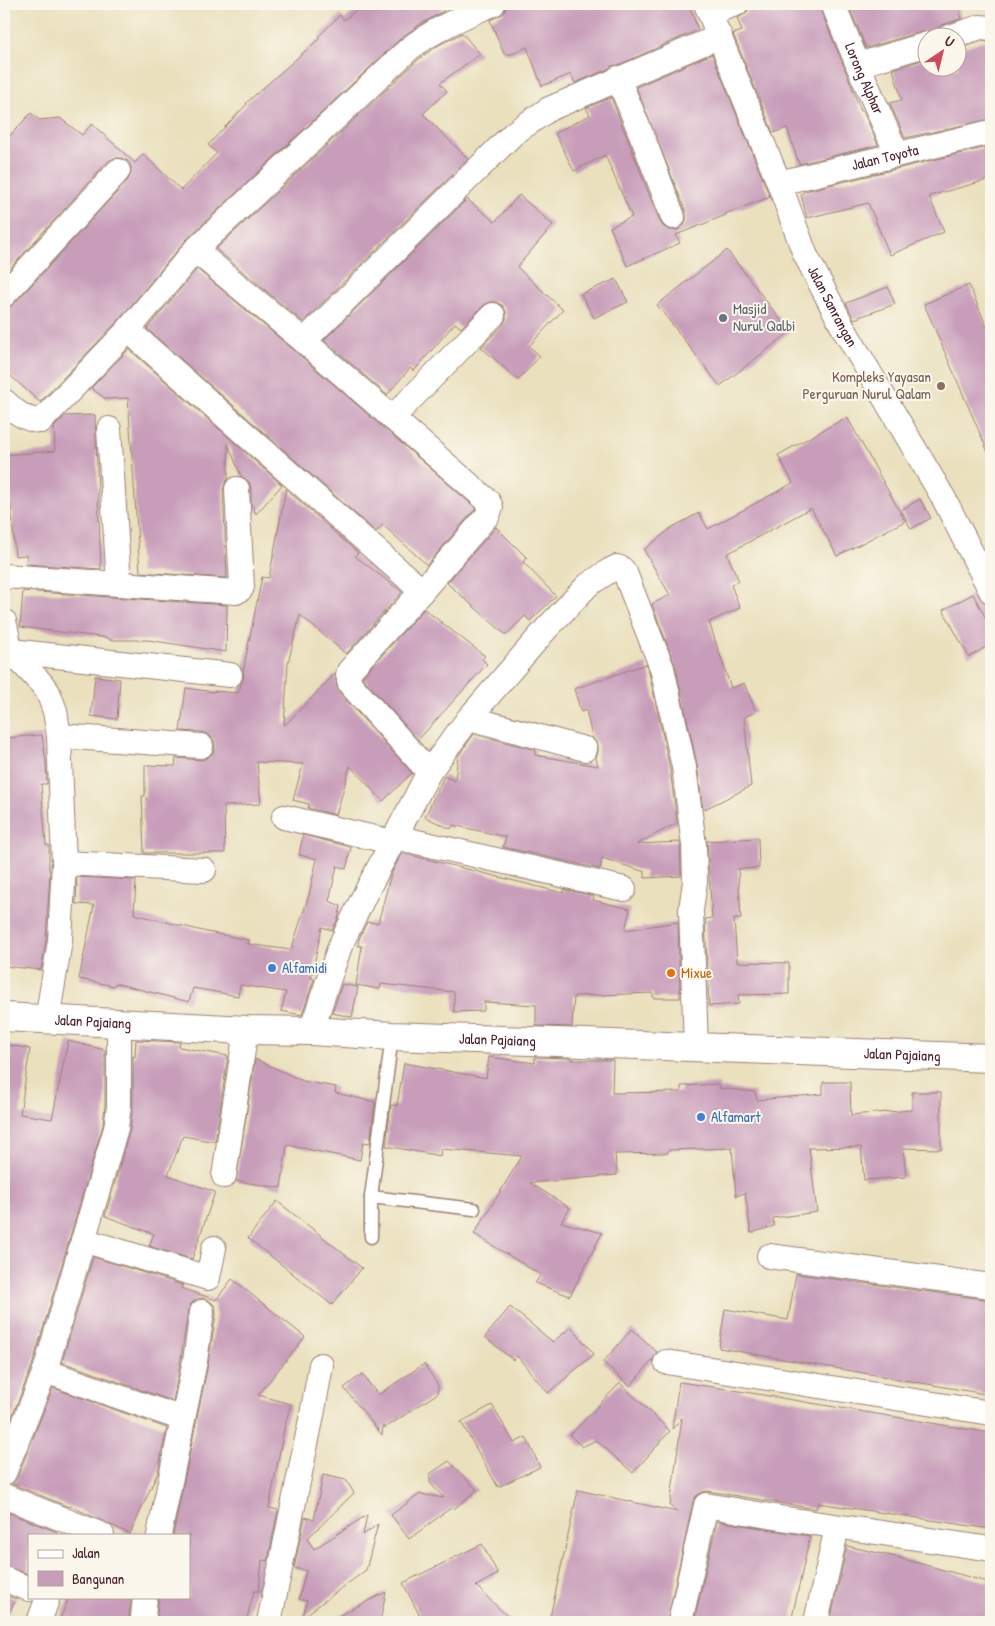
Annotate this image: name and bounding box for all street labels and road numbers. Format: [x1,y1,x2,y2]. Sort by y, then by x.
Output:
street label: Lorong Alphar [840,40,889,118]
street label: Jalan Toyota [849,139,921,175]
street label: Jalan Sanrangan [803,262,863,351]
street label: Jalan Pajaiang [54,1009,132,1034]
street label: Jalan Pajaiang [459,1027,537,1051]
street label: Jalan Pajaiang [863,1042,941,1066]

